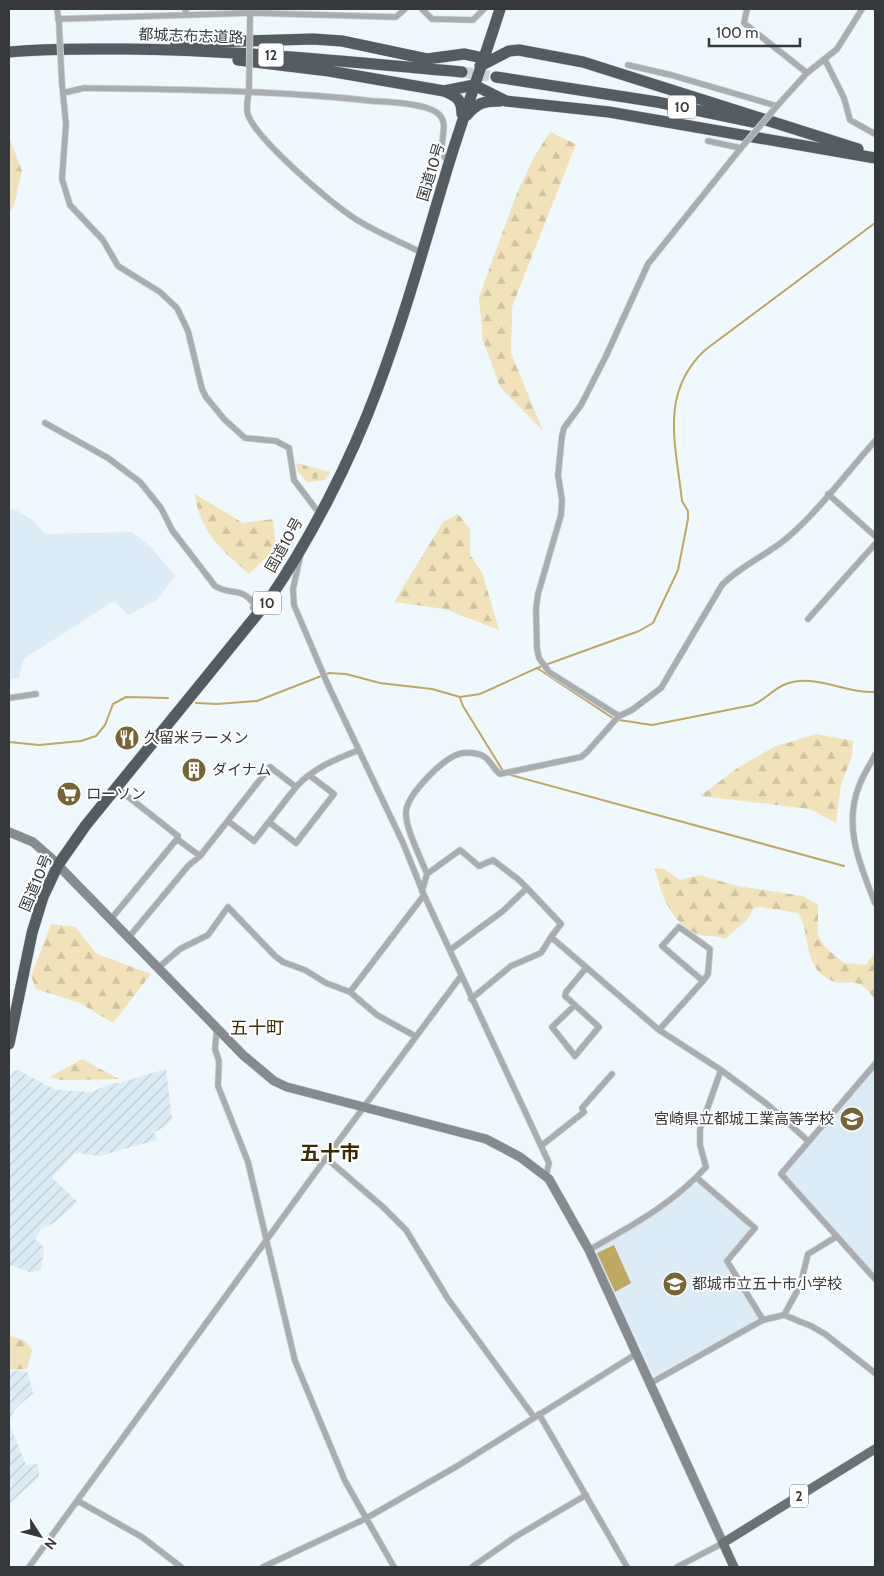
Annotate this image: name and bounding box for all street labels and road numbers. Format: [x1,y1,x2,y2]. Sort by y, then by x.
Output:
street label: 都城志布志道路 [138,25,244,47]
road number: 12 [258,44,284,66]
road number: 10 [668,95,696,118]
street label: 国道10号 [414,141,448,203]
street label: 国道10号 [261,514,307,576]
road number: 10 [253,592,281,614]
street label: 国道10号 [16,852,56,914]
road number: 2 [790,1484,808,1508]

